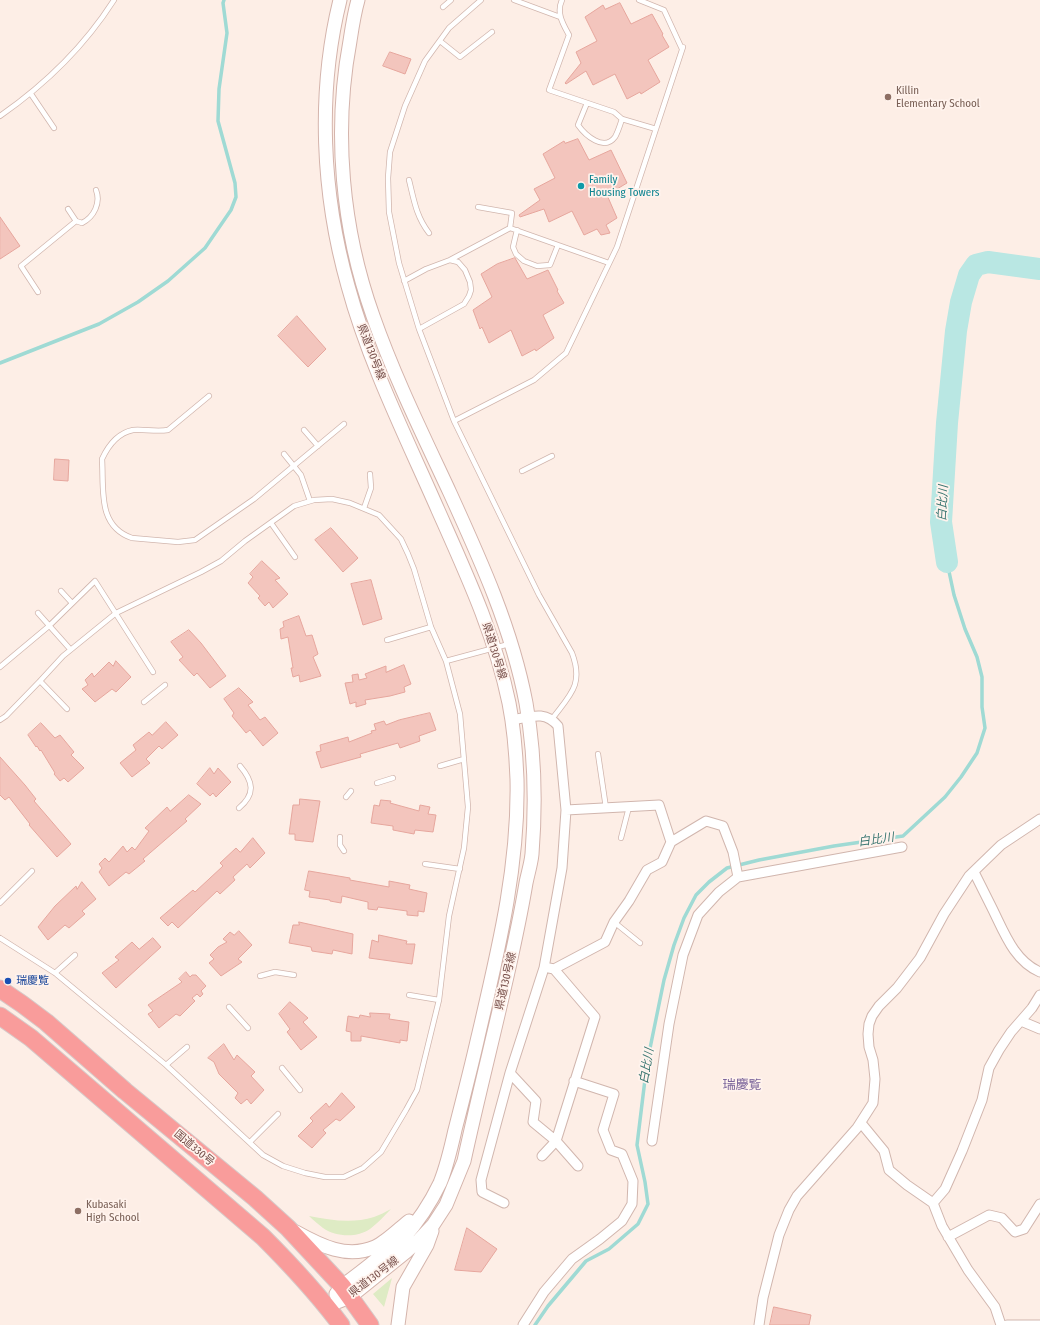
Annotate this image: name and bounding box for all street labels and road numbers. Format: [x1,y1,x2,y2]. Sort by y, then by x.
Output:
street label: 県道130号線 [354,322,388,382]
street label: 県道130号線 [479,621,509,681]
street label: 県道130号線 [493,951,519,1011]
street label: 国道330号 [171,1127,217,1169]
street label: 県道130号線 [346,1254,402,1300]

